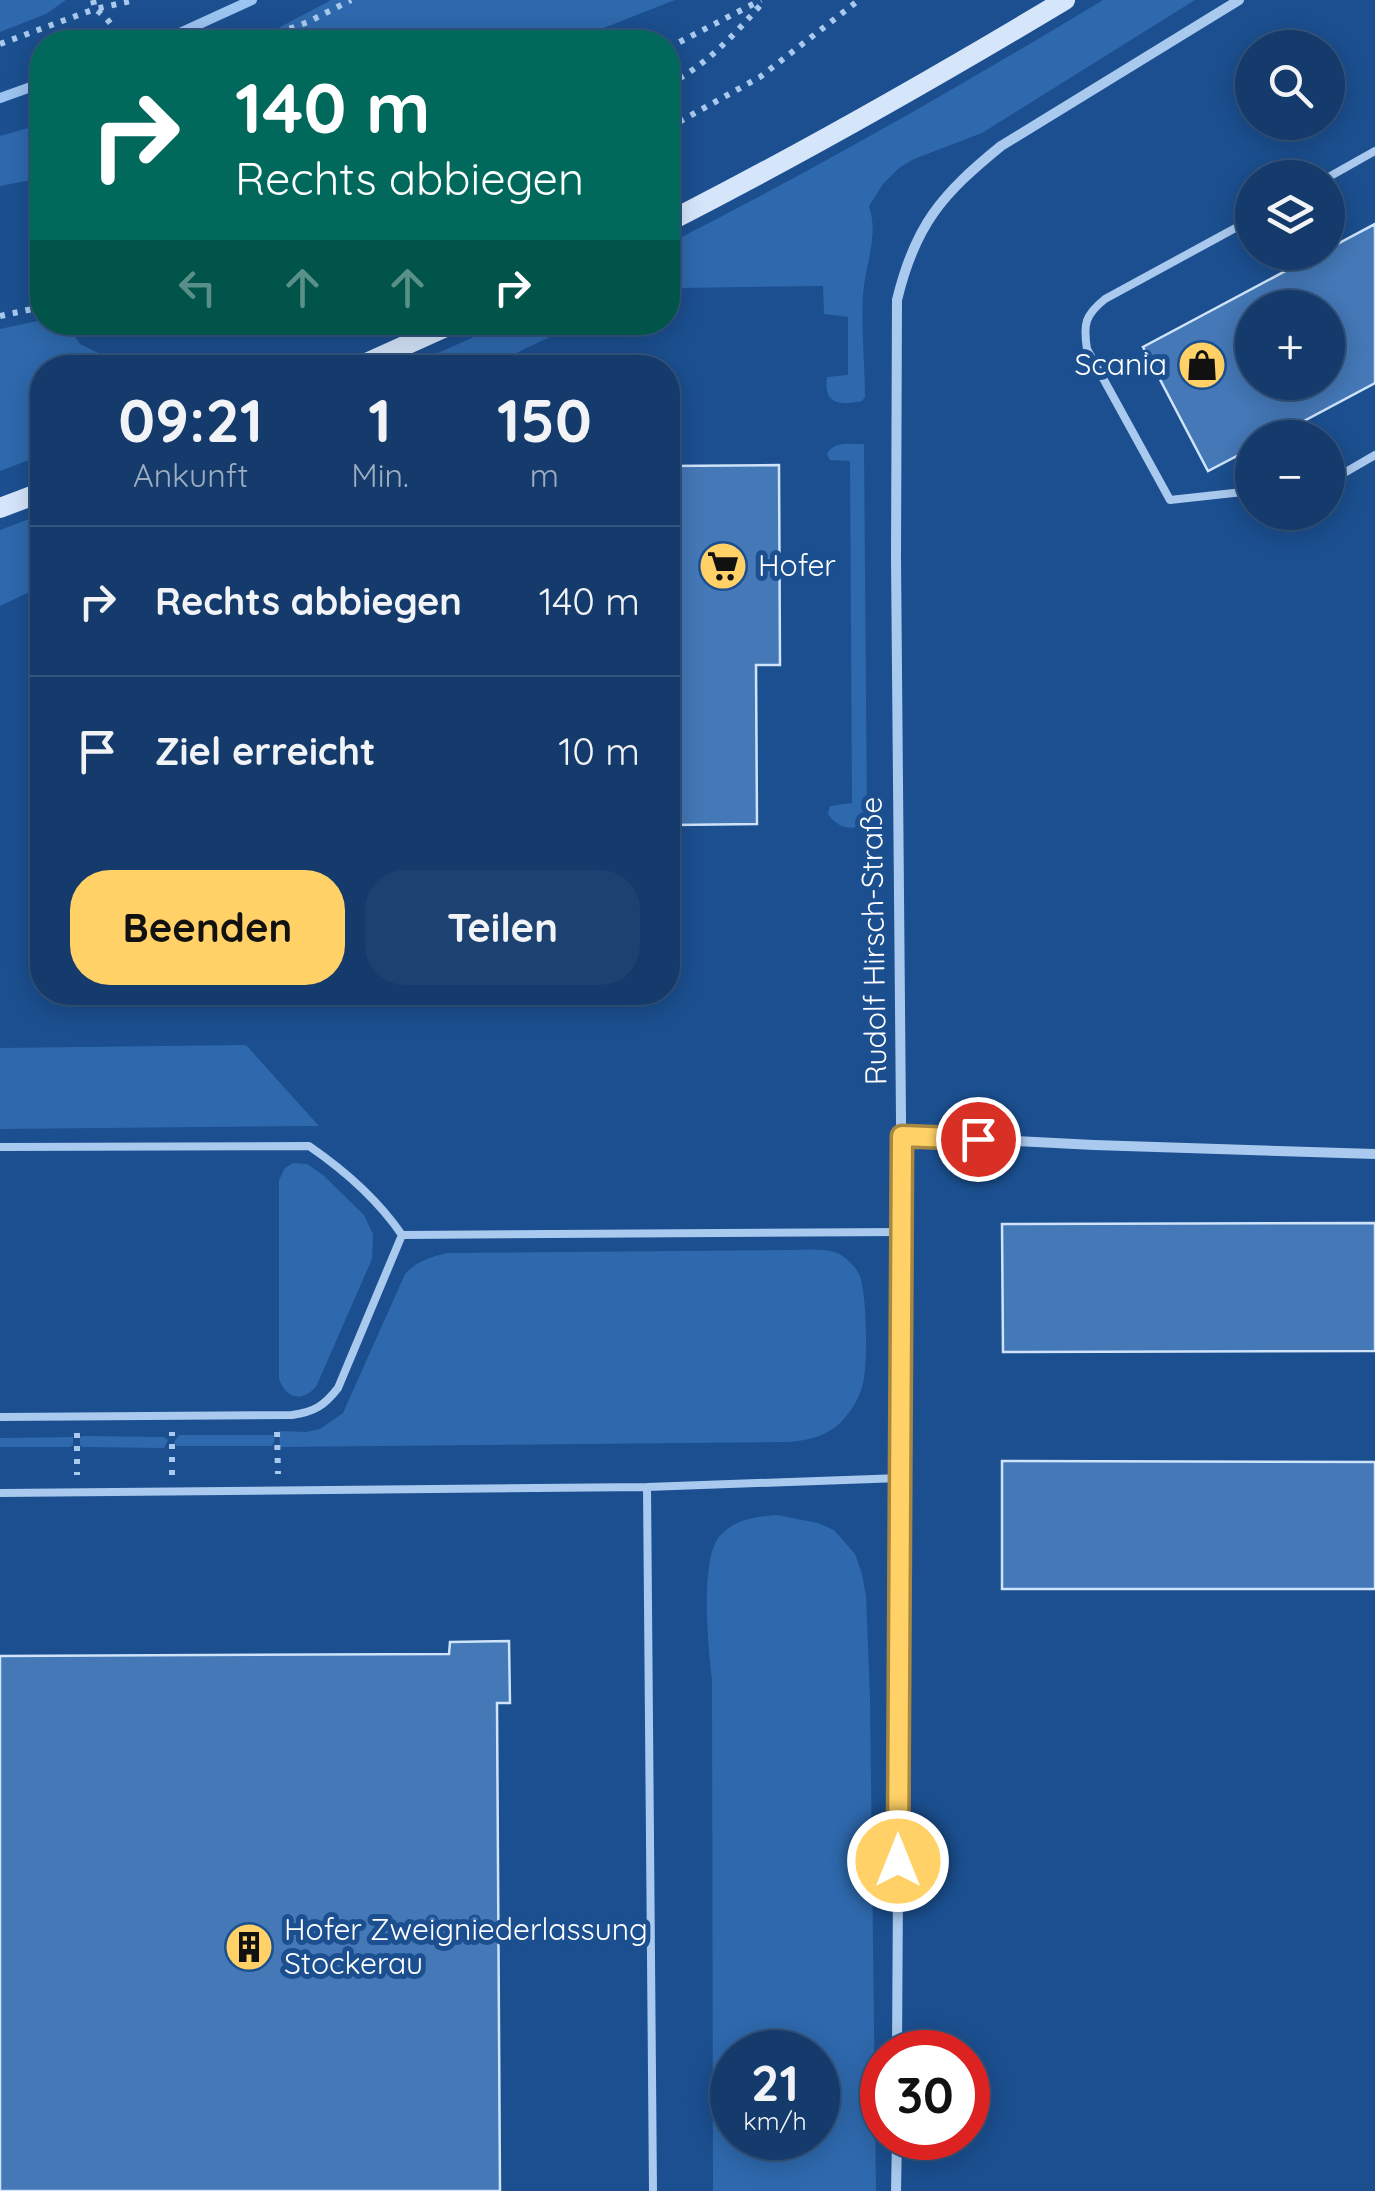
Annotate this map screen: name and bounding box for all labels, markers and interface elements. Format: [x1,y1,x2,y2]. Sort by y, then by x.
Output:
map controls [1235,30,1345,530]
button: search [1235,30,1345,140]
text: 140 m [235,63,431,151]
icon: right [70,70,200,200]
text: Rechts abbiegen [235,150,584,206]
button: layers [1235,160,1345,270]
icon: left [170,260,225,315]
icon: ahead [275,260,330,315]
icon: ahead [380,260,435,315]
icon: right [485,260,540,315]
button: + [1235,290,1345,400]
shop icon: Scania [1176,339,1228,391]
place label: Scania [1074,345,1167,383]
text: 09:21 [118,382,263,457]
text: 1 [368,382,392,457]
text: 150 [497,382,592,457]
button: − [1235,420,1345,530]
text: Ankunft [133,455,248,495]
text: Min. [351,455,409,495]
text: m [530,455,559,495]
supermarket icon: Hofer [697,540,749,592]
place label: Hofer [758,546,836,584]
icon: right [70,574,125,629]
text: Rechts abbiegen [155,577,462,625]
text: 140 m [539,577,640,625]
icon: arrive [70,724,125,779]
text: Ziel erreicht [155,727,375,775]
text: 10 m [558,727,640,775]
street label: Rudolf Hirsch-Straße [851,796,895,1086]
button: Beenden [70,870,345,985]
button: Teilen [365,870,640,985]
pin [936,1097,1021,1182]
icon: arrive [951,1112,1006,1167]
position arrow [846,1809,950,1913]
place label: Hofer Zweigniederlassung Stockerau [284,1910,648,1982]
building icon: Hofer Zweigniederlassung Stockerau [223,1921,275,1973]
speed limit sign: 30 [860,2030,990,2160]
text: 21 [751,2051,799,2114]
text: km/h [743,2105,807,2136]

